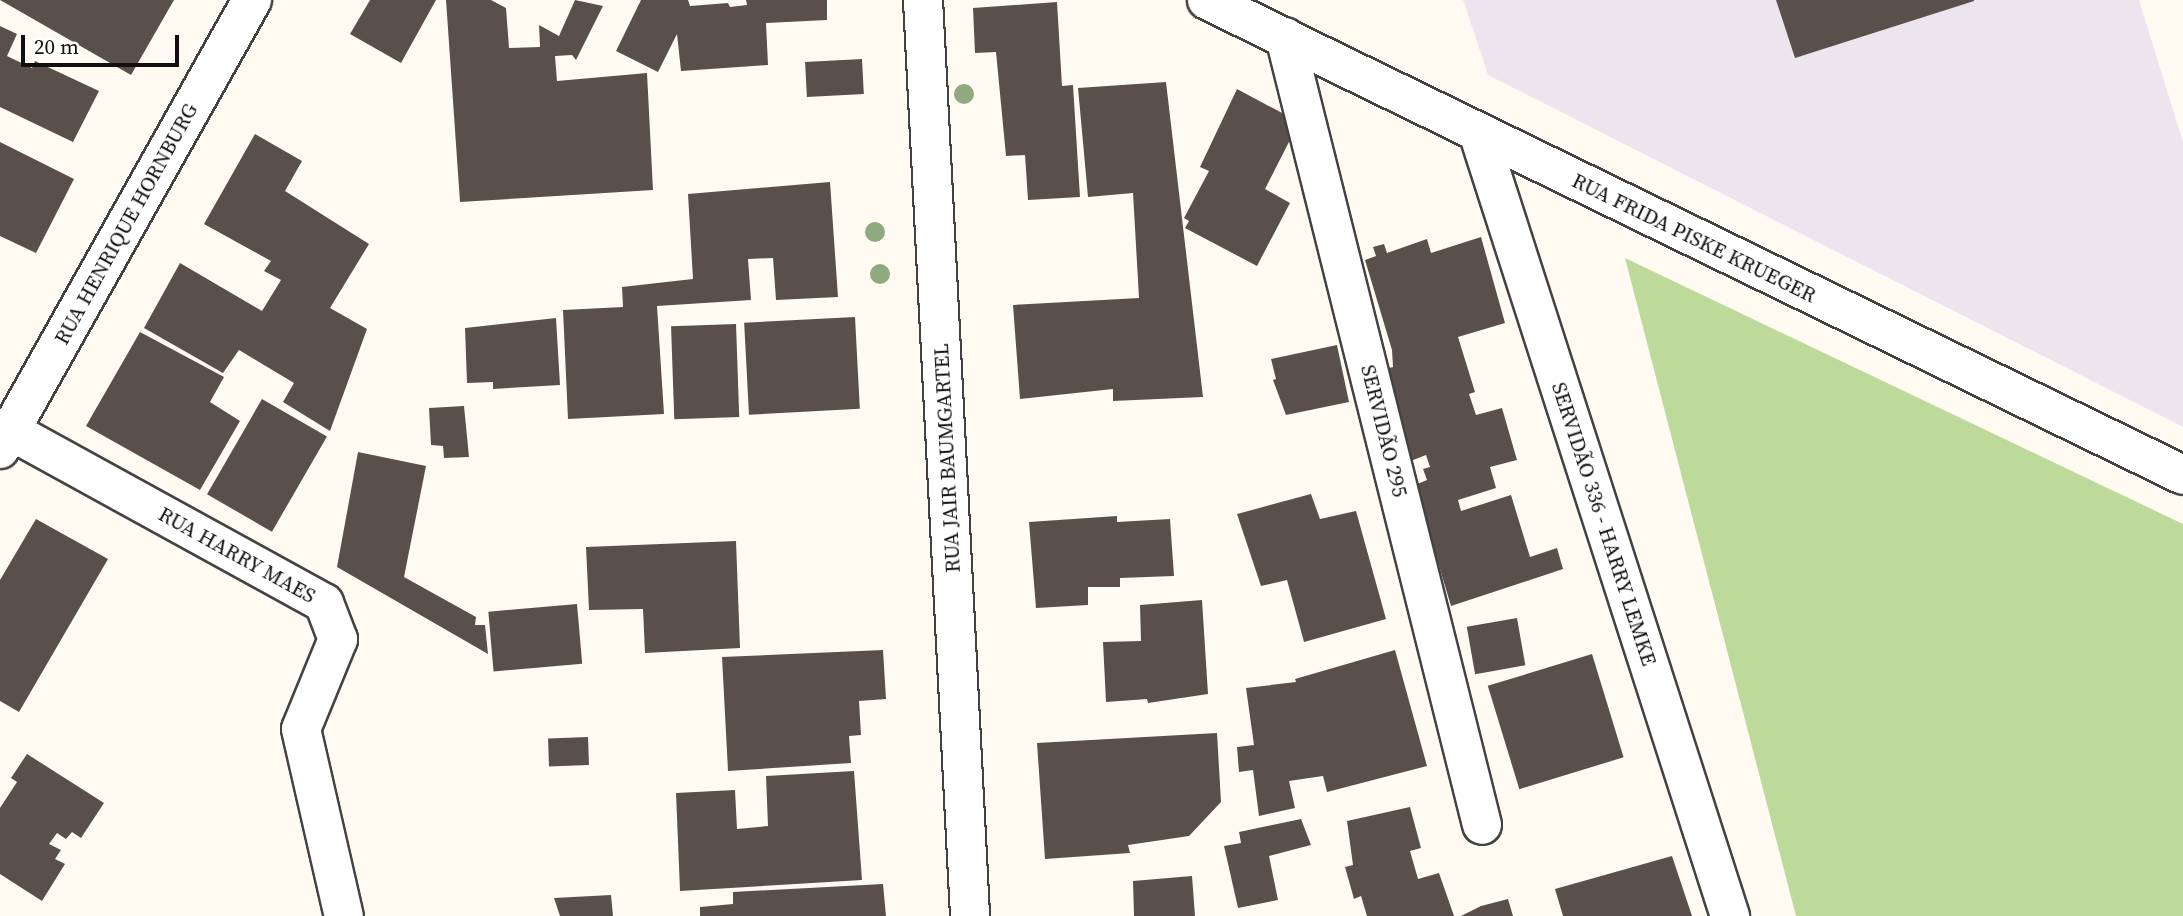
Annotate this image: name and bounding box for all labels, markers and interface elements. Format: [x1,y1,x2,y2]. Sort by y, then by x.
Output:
scale bar [24,21,182,65]
text: 20 m [34,32,79,61]
street label: RUA HENRIQUE HORNBURG [49,99,203,349]
street label: RUA FRIDA PISKE KRUEGER [1568,168,1820,308]
street label: RUA JAIR BAUMGARTEL [928,343,966,573]
street label: SERVIDÃO 295 [1355,362,1413,500]
street label: SERVIDÃO 336 - HARRY LEMKE [1546,379,1662,669]
street label: RUA HARRY MAES [154,501,320,609]

